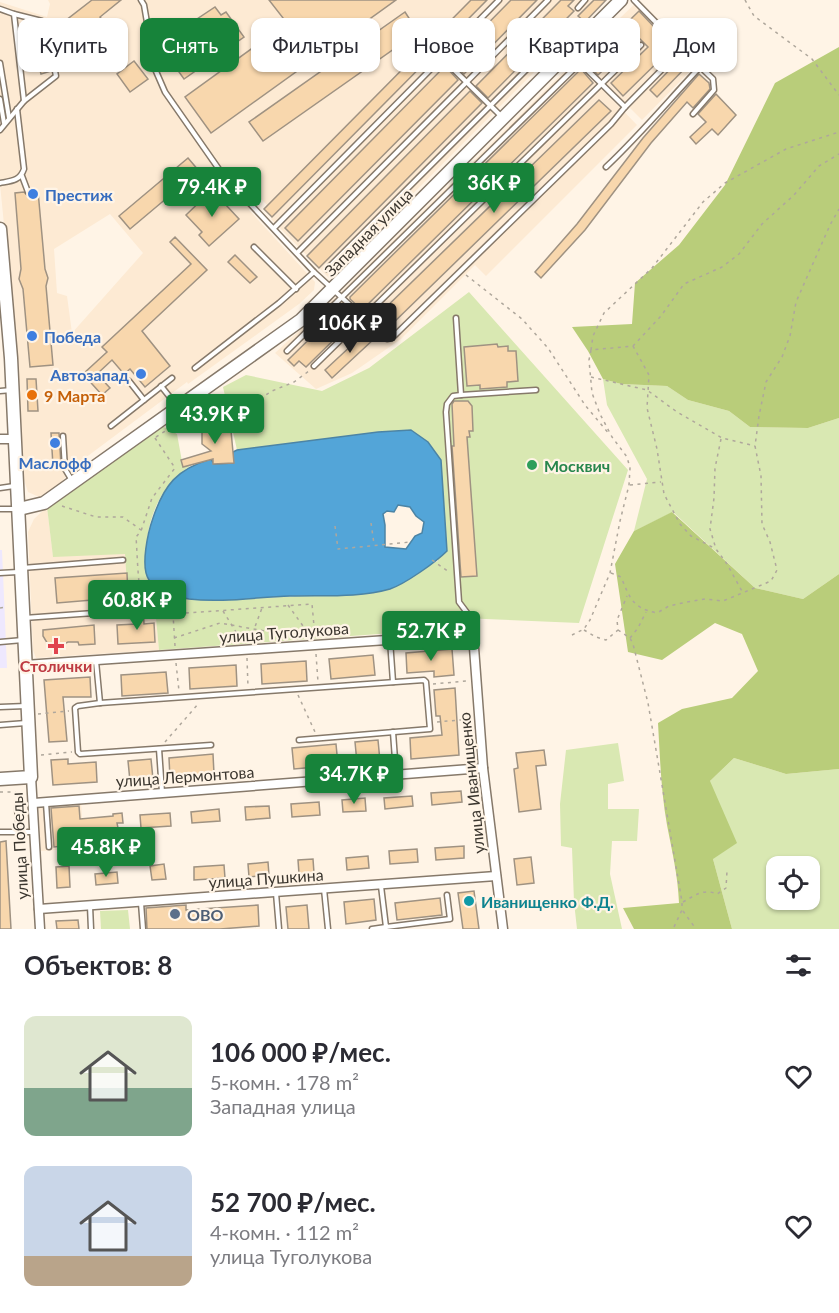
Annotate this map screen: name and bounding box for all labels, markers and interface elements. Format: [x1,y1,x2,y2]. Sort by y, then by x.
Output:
chip: Купить [18,18,128,72]
chip: Снять [140,18,239,72]
chip: Фильтры [251,18,380,72]
chip: Новое [392,18,495,72]
chip: Квартира [507,18,640,72]
chip: Дом [652,18,737,72]
pin: 36K ₽ [452,163,536,214]
pin: 79.4K ₽ [157,167,267,218]
text: 36K ₽ [467,170,521,194]
text: 79.4K ₽ [177,174,247,198]
street label: Западная улица [320,184,416,280]
place label: Престиж [45,185,113,204]
marker: Престиж [26,187,40,201]
pin: 106K ₽ [301,303,399,354]
text: 106K ₽ [317,310,383,334]
place label: Победа [44,327,101,346]
marker: Победа [25,329,39,343]
place label: Автозапад [49,365,129,384]
marker: Автозапад [134,367,148,381]
place label: 9 Марта [44,386,105,405]
marker: 9 Марта [25,388,39,402]
pin: 43.9K ₽ [160,394,270,445]
text: 43.9K ₽ [180,401,250,425]
marker: Маслофф [48,436,62,450]
place label: Маслофф [19,453,92,472]
place label: Москвич [544,456,610,475]
marker: Москвич [525,458,539,472]
pin: 60.8K ₽ [82,580,192,631]
text: 60.8K ₽ [102,587,172,611]
pin: 52.7K ₽ [376,611,486,662]
street label: улица Туголукова [219,618,349,646]
text: 52.7K ₽ [396,618,466,642]
marker: Столички [49,639,63,653]
place label: Столички [20,656,92,675]
street label: улица Иванищенко [454,711,488,855]
pin: 34.7K ₽ [299,754,409,805]
text: 34.7K ₽ [319,761,389,785]
street label: улица Лермонтова [115,762,255,790]
street label: улица Победы [7,792,31,900]
pin: 45.8K ₽ [51,827,161,878]
text: 45.8K ₽ [71,834,141,858]
map controls [766,856,820,910]
button: locate [766,856,820,910]
street label: улица Пушкина [208,865,324,891]
place label: Иванищенко Ф.Д. [481,892,614,911]
marker: Иванищенко Ф.Д. [462,894,476,908]
place label: ОВО [187,905,223,924]
marker: ОВО [168,907,182,921]
text: Объектов: 8 [24,949,172,981]
icon: filters [782,949,815,982]
text: 106 000 ₽/мес. [210,1036,391,1068]
icon: home [72,1040,144,1112]
icon: heart [782,1060,815,1093]
text: 5-комн. · 178 m² [210,1070,359,1094]
text: Западная улица [210,1094,356,1118]
text: 52 700 ₽/мес. [210,1186,376,1218]
icon: home [72,1190,144,1262]
icon: heart [782,1210,815,1243]
text: 4-комн. · 112 m² [210,1220,359,1244]
text: улица Туголукова [210,1244,372,1268]

